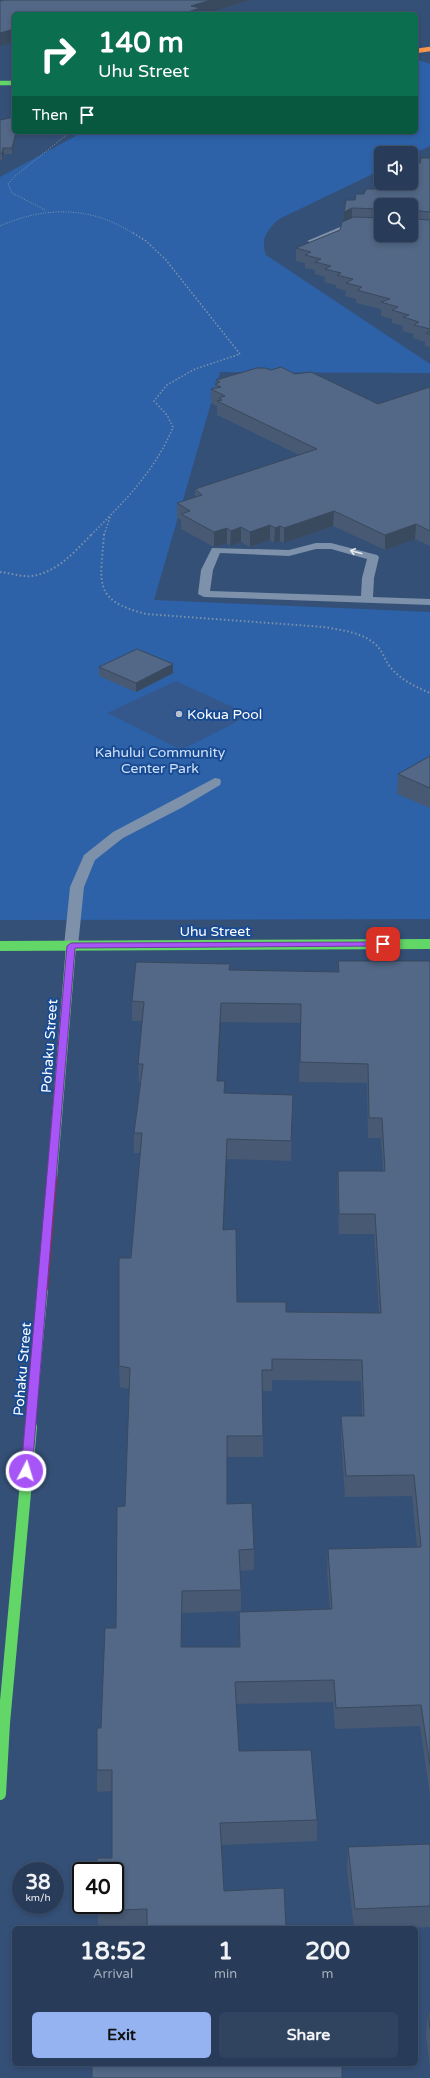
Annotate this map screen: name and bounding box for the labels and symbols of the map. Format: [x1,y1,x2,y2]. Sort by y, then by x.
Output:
one-way arrow [350,548,363,555]
place label: Kokua Pool [187,706,262,723]
marker: Kokua Pool [174,709,184,719]
park label: Kahului Community Center Park [95,744,226,777]
street label: Uhu Street [179,923,251,940]
pin [366,927,400,961]
street label: Pohaku Street [38,998,61,1093]
street label: Pohaku Street [10,1321,35,1417]
position arrow [5,1450,47,1492]
speed limit sign: 40 [72,1862,124,1914]

